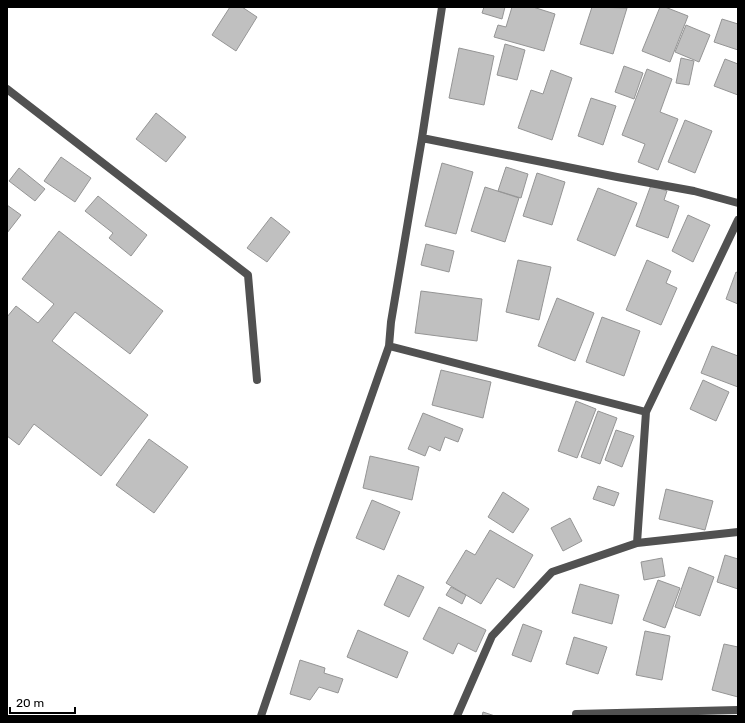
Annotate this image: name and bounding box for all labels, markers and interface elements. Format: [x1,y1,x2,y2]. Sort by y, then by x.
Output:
scale bar [10,689,75,715]
text: 20 m [16,696,44,710]

